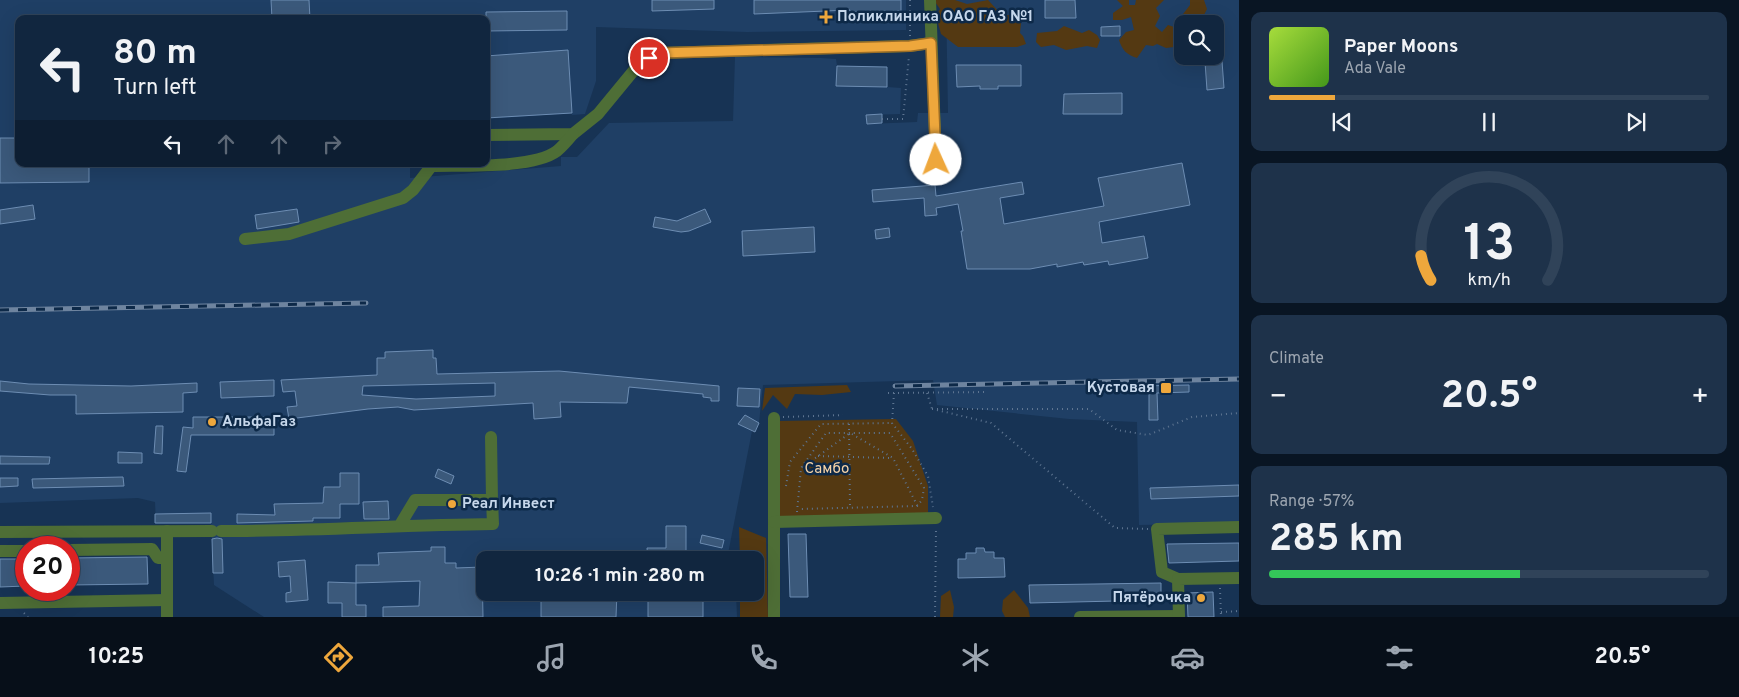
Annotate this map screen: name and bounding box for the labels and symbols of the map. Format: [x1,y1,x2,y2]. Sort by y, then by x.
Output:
place label: Поликлиника ОАО ГАЗ №1 [837,8,1033,27]
marker: Поликлиника ОАО ГАЗ №1 [819,10,833,24]
pin [628,37,670,79]
position arrow [909,133,961,185]
place label: Кустовая [1087,379,1155,398]
marker: Кустовая [1159,381,1173,395]
place label: АльфаГаз [222,413,296,432]
marker: АльфаГаз [206,416,218,428]
park label: Самбо [805,460,849,479]
place label: Реал Инвест [462,495,555,514]
marker: Реал Инвест [446,498,458,510]
speed limit sign: 20 [15,536,80,601]
place label: Пятёрочка [1113,589,1191,608]
marker: Пятёрочка [1195,592,1207,604]

